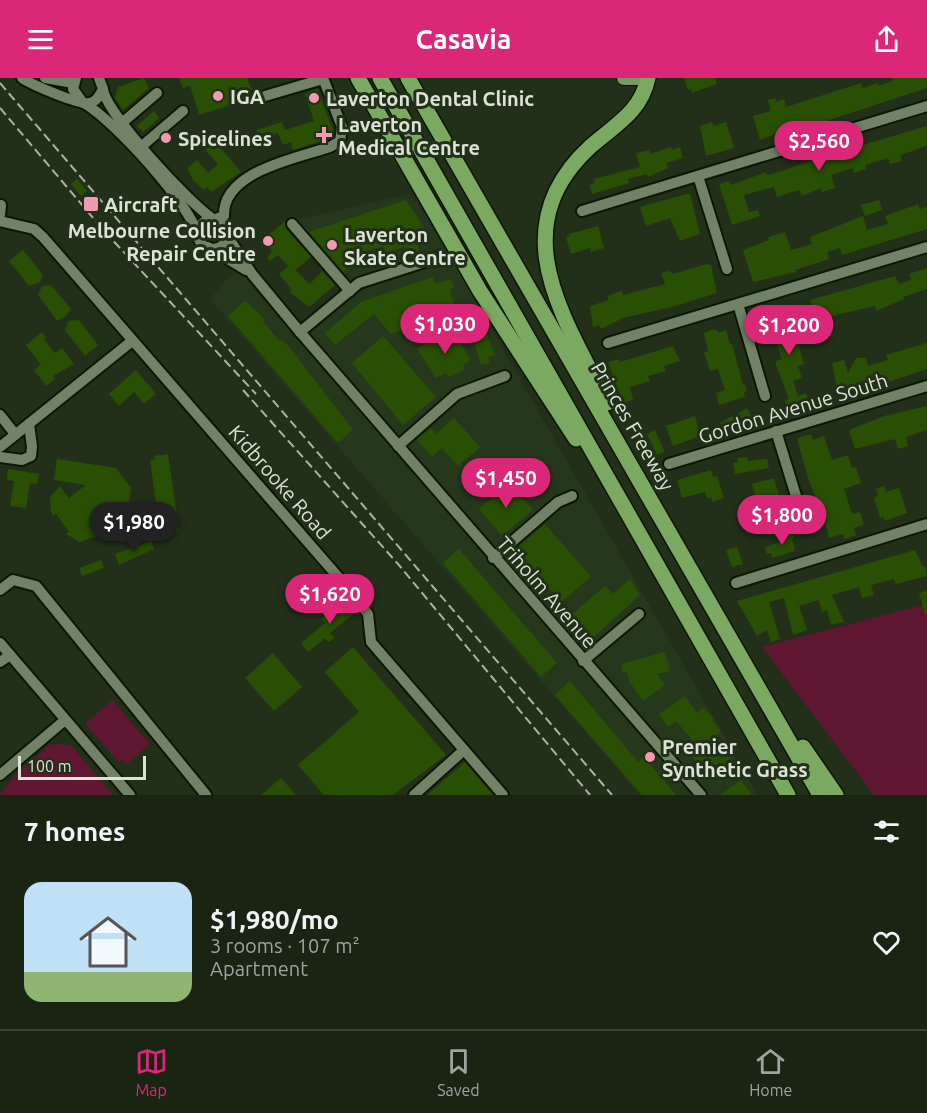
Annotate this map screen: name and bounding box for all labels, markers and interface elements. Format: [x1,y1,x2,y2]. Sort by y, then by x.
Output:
icon: menu [24,23,57,56]
icon: share [870,23,903,56]
text: Casavia [416,24,511,54]
place label: IGA [230,85,264,108]
place label: Laverton Dental Clinic [326,87,534,110]
marker: IGA [211,89,225,103]
marker: Laverton Dental Clinic [307,91,321,105]
place label: Laverton Medical Centre [338,113,480,159]
pin: $2,560 [770,121,868,172]
marker: Laverton Medical Centre [315,126,333,144]
place label: Spicelines [178,127,272,150]
text: $2,560 [788,129,850,152]
marker: Spicelines [159,131,173,145]
place label: Aircraft [104,193,178,216]
marker: Aircraft [82,195,100,213]
place label: Melbourne Collision Repair Centre [68,219,256,265]
place label: Laverton Skate Centre [344,223,466,269]
marker: Melbourne Collision Repair Centre [261,234,275,248]
marker: Laverton Skate Centre [325,238,339,252]
pin: $1,030 [396,304,494,355]
pin: $1,200 [740,305,838,356]
text: $1,030 [414,312,476,335]
text: $1,200 [758,313,820,336]
street label: Princes Freeway [587,358,679,495]
street label: Gordon Avenue South [696,368,890,448]
street label: Kidbrooke Road [224,420,336,544]
pin: $1,450 [457,458,555,509]
text: $1,450 [475,466,537,489]
pin: $1,800 [733,495,831,546]
pin: $1,980 [85,502,183,553]
text: $1,800 [751,503,813,526]
text: $1,980 [103,510,165,533]
street label: Triholm Avenue [492,531,602,653]
pin: $1,620 [281,574,379,625]
text: $1,620 [299,582,361,605]
place label: Premier Synthetic Grass [662,735,808,781]
marker: Premier Synthetic Grass [643,750,657,764]
scale bar [18,753,146,780]
text: 100 m [27,757,72,775]
icon: filters [870,815,903,848]
text: 7 homes [24,817,125,846]
text: $1,980/mo [210,905,339,934]
icon: home [72,906,144,978]
icon: heart [870,926,903,959]
text: 3 rooms · 107 m² [210,934,360,957]
text: Apartment [210,957,308,980]
tab: Map [135,1045,168,1099]
tab: Saved [437,1045,480,1099]
tab: Home [749,1045,792,1099]

